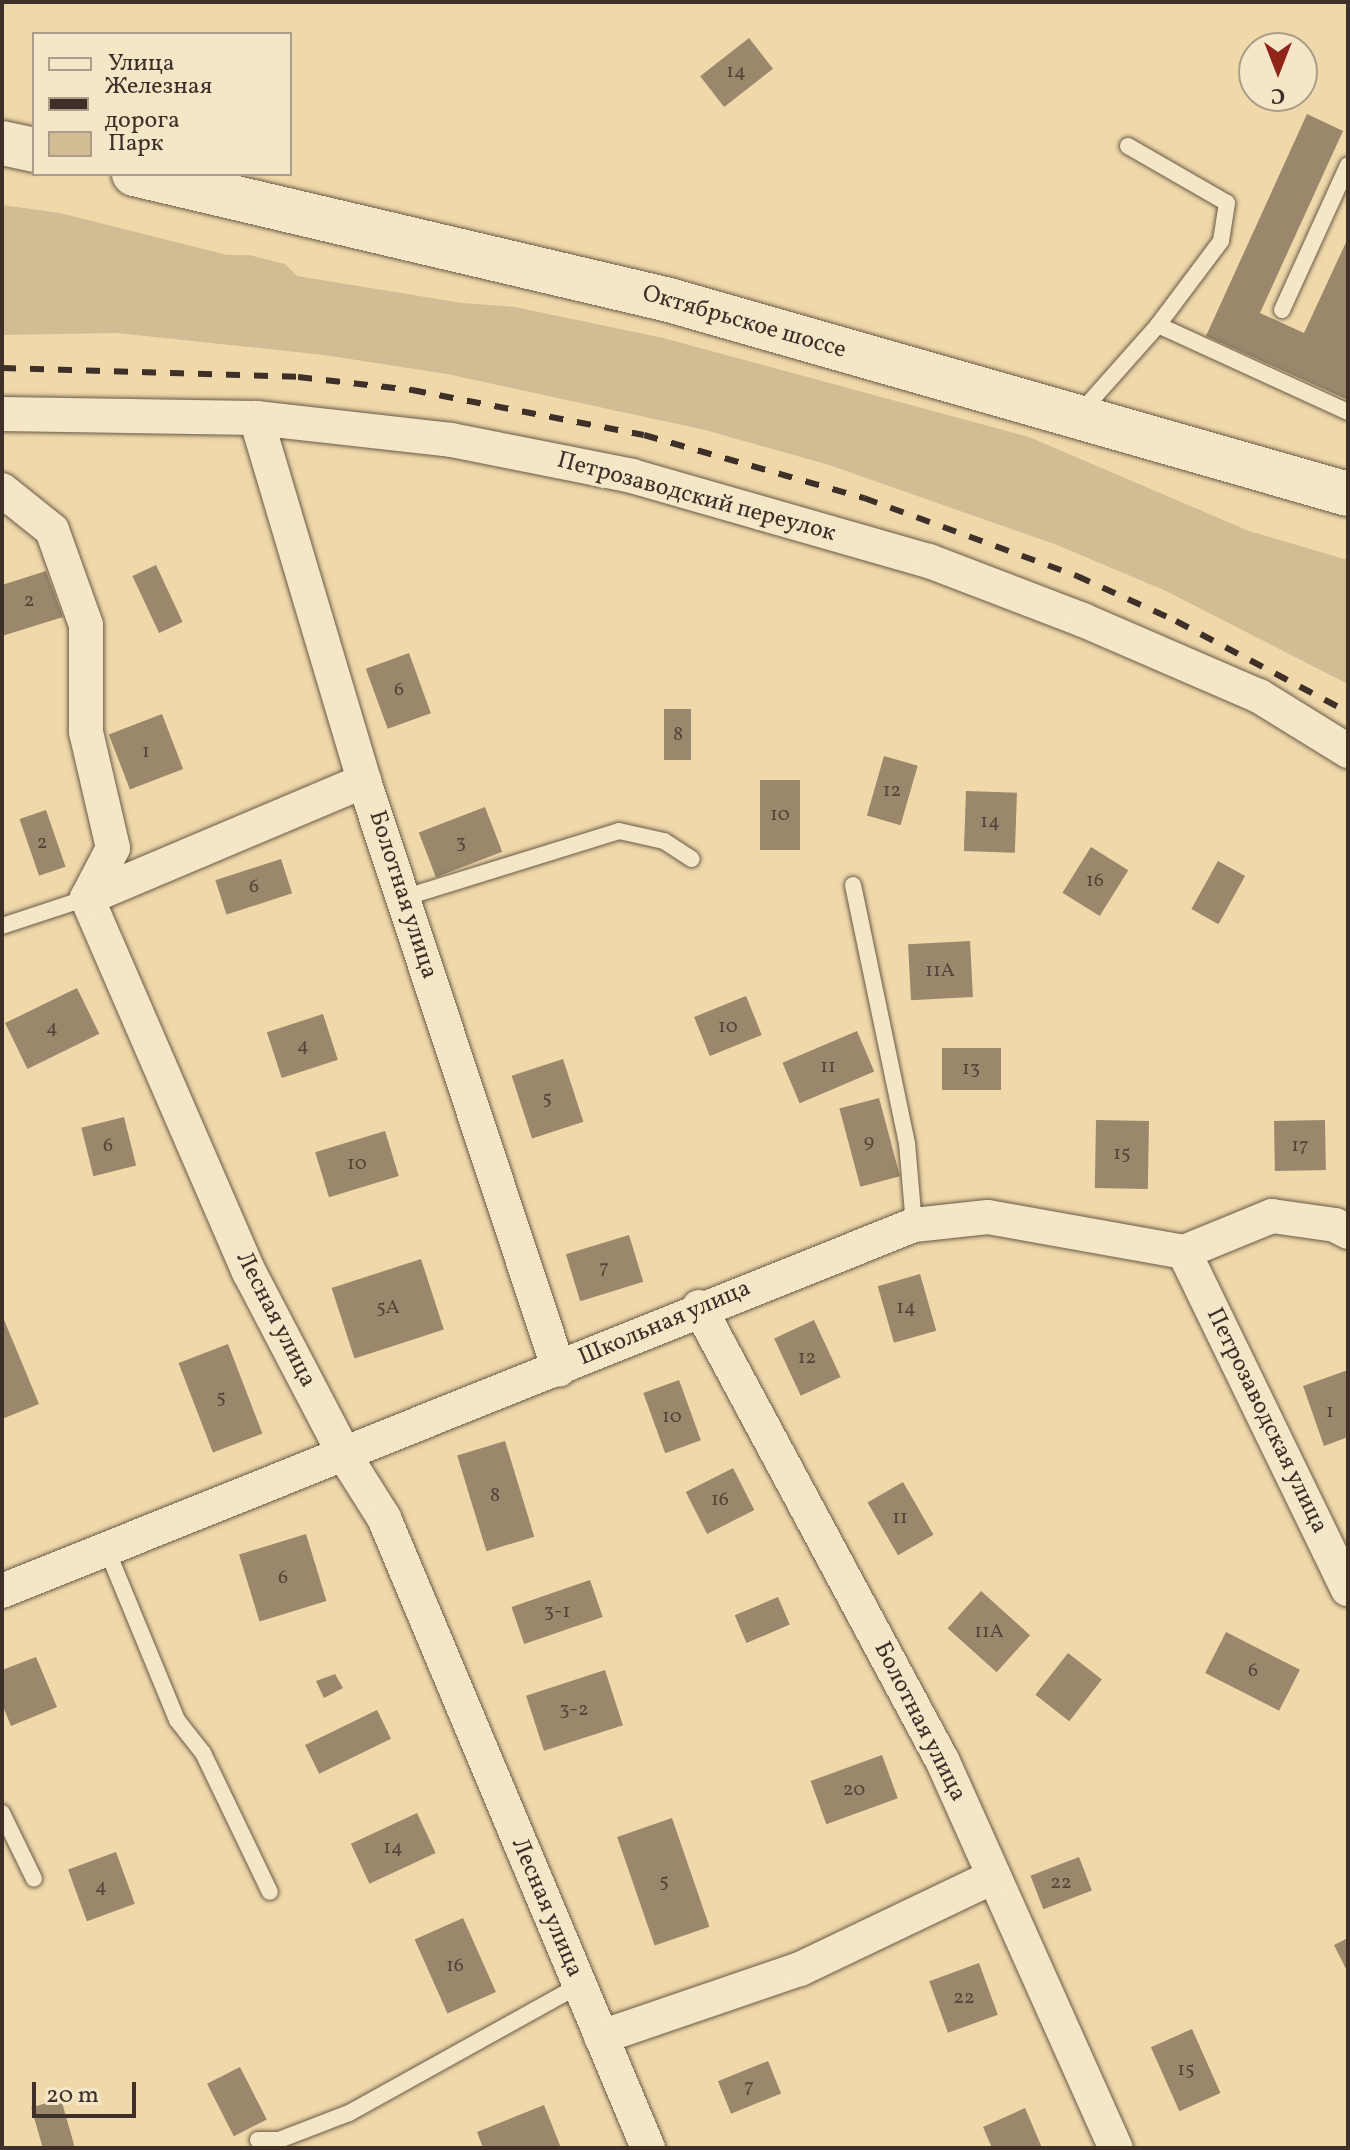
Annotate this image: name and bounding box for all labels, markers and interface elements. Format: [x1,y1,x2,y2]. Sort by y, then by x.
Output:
legend [32,32,292,176]
north arrow [1238,32,1318,112]
text: Улица [108,47,175,81]
house number: 14 [726,60,746,84]
text: Железная дорога [105,70,212,138]
text: С [1271,79,1285,110]
text: Парк [108,127,164,161]
street label: Октябрьское шоссе [639,280,849,366]
street label: Петрозаводский переулок [554,447,838,549]
house number: 2 [24,589,34,613]
house number: 6 [394,678,404,702]
house number: 8 [673,723,683,747]
house number: 1 [142,740,150,764]
house number: 12 [883,779,901,803]
house number: 10 [770,803,790,827]
street label: Болотная улица [361,807,443,983]
house number: 14 [980,810,1000,834]
house number: 2 [37,831,47,855]
house number: 3 [456,831,466,855]
house number: 16 [1086,869,1104,893]
house number: 6 [249,875,259,899]
house number: 11А [925,959,955,983]
house number: 10 [718,1015,738,1039]
house number: 4 [46,1016,58,1040]
house number: 4 [297,1034,309,1058]
house number: 11 [820,1055,836,1079]
house number: 13 [962,1057,980,1081]
house number: 5 [542,1087,552,1111]
house number: 9 [864,1130,874,1154]
house number: 6 [103,1134,113,1158]
house number: 17 [1291,1134,1309,1158]
house number: 15 [1113,1142,1131,1166]
house number: 10 [347,1152,367,1176]
street label: Лесная улица [228,1247,322,1393]
house number: 7 [599,1256,609,1280]
street label: Школьная улица [574,1275,756,1373]
house number: 5А [376,1296,400,1320]
house number: 14 [896,1296,916,1320]
street label: Петрозаводская улица [1199,1303,1333,1539]
house number: 12 [798,1346,816,1370]
house number: 5 [216,1386,226,1410]
house number: 1 [1326,1400,1334,1424]
house number: 10 [662,1405,682,1429]
house number: 8 [490,1484,500,1508]
house number: 16 [711,1488,729,1512]
house number: 11 [892,1506,908,1530]
house number: 6 [278,1566,288,1590]
house number: 3-1 [544,1600,570,1624]
house number: 11А [974,1620,1004,1644]
street label: Болотная улица [866,1637,972,1807]
house number: 6 [1248,1659,1258,1683]
house number: 3-2 [559,1698,589,1722]
house number: 20 [843,1778,865,1802]
street label: Лесная улица [504,1834,588,1982]
house number: 14 [383,1836,403,1860]
house number: 5 [659,1870,669,1894]
house number: 22 [1050,1871,1072,1895]
house number: 4 [95,1875,107,1899]
house number: 16 [446,1954,464,1978]
house number: 22 [953,1986,975,2010]
house number: 15 [1177,2058,1195,2082]
scale bar [36,2066,140,2116]
house number: 7 [744,2075,754,2099]
text: 20 m [46,2079,99,2113]

